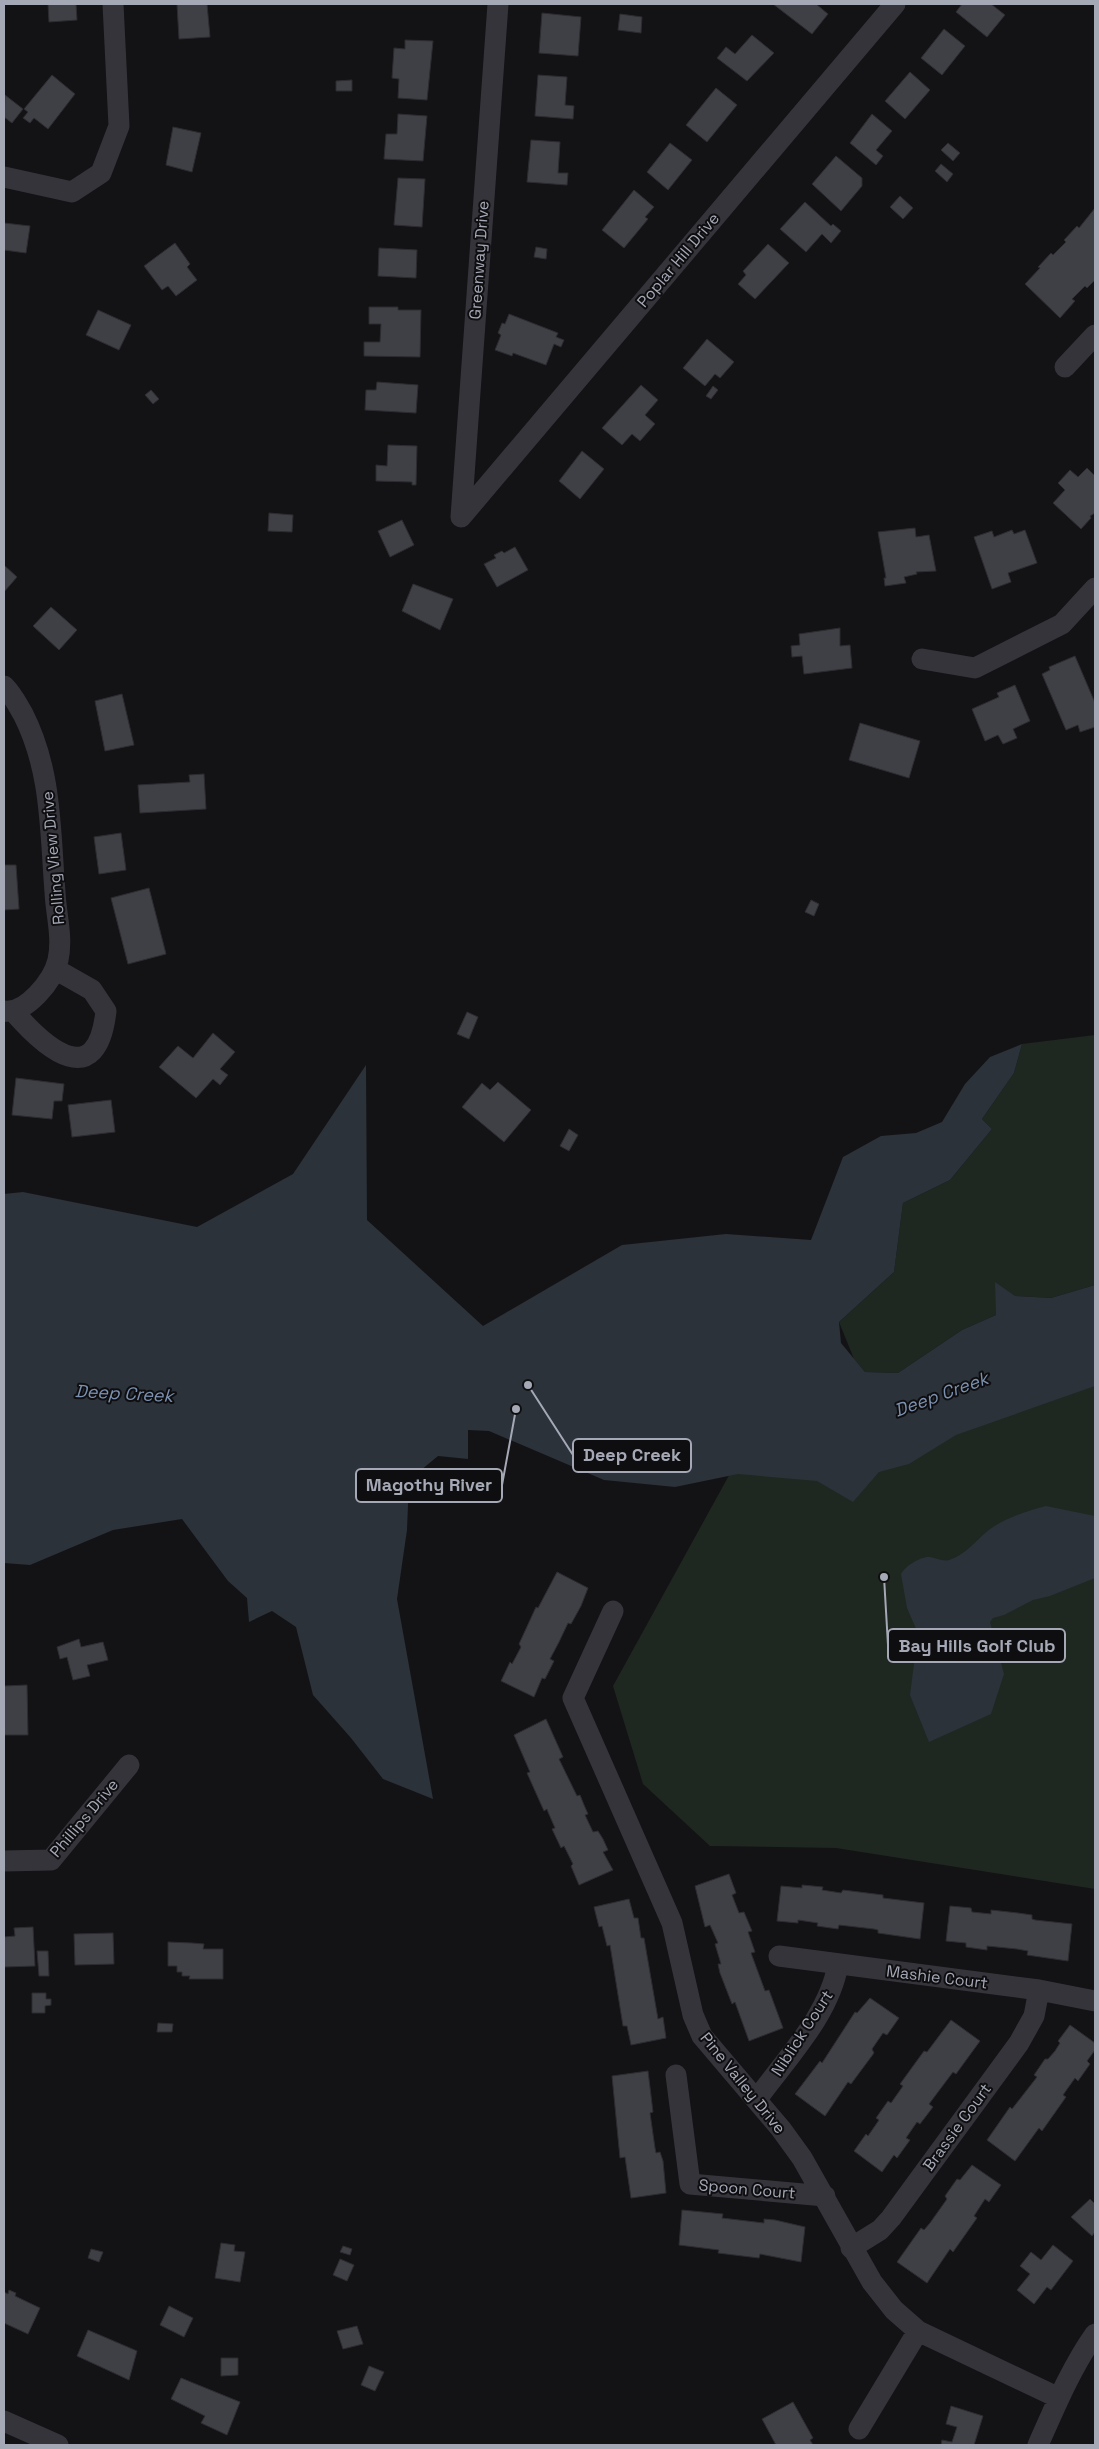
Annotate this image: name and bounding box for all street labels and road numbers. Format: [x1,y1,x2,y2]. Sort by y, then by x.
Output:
street label: Greenway Drive [464,200,494,320]
street label: Poplar Hill Drive [632,208,724,312]
street label: Rolling View Drive [37,790,69,926]
street label: Phillips Drive [45,1774,123,1862]
street label: Mashie Court [885,1960,989,1994]
street label: Niblick Court [766,1986,838,2080]
street label: Pine Valley Drive [696,2028,790,2138]
street label: Brassie Court [918,2079,996,2175]
street label: Spoon Court [698,2174,796,2204]

